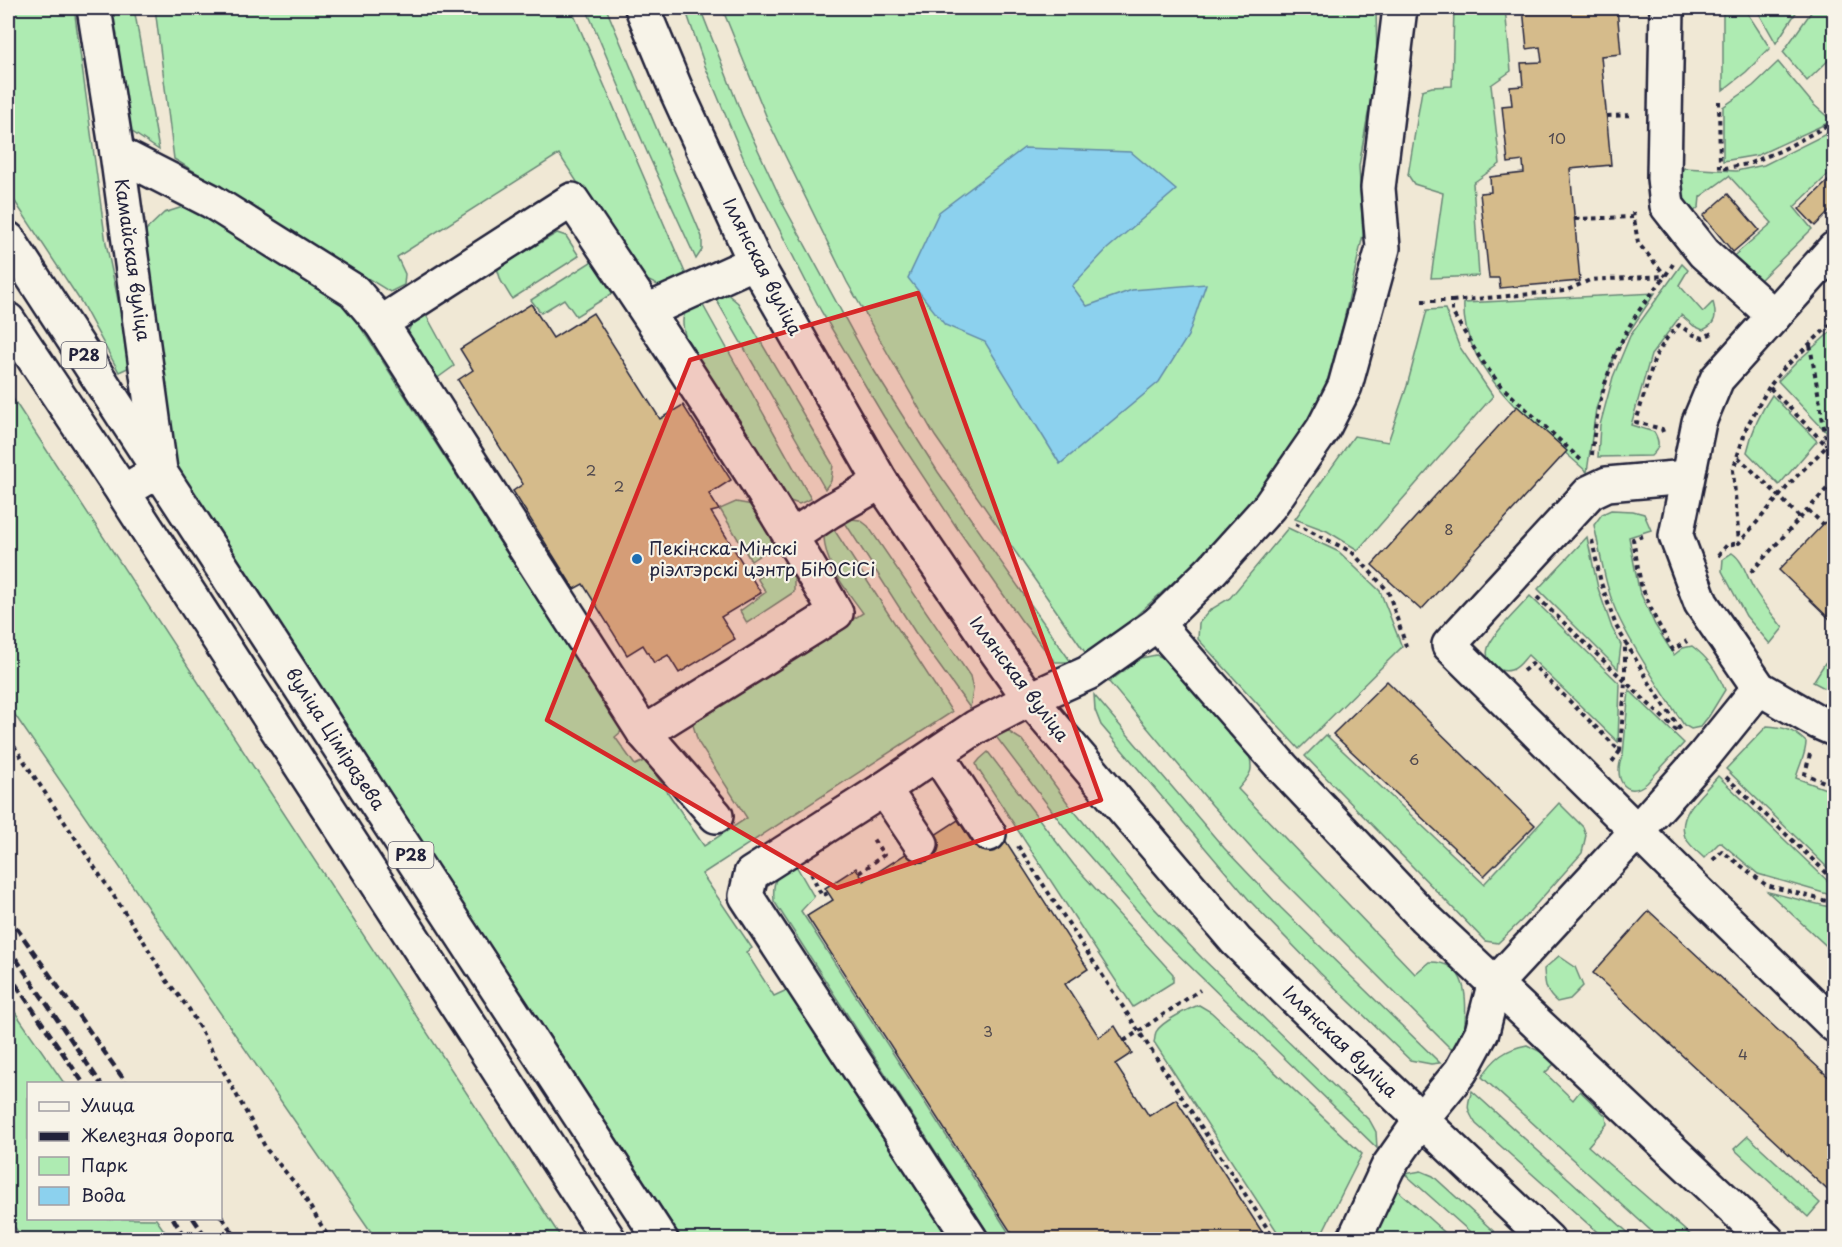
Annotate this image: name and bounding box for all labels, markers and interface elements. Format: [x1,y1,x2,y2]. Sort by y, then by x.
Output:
house number: 10 [1548,126,1566,149]
street label: Камайская вуліца [109,177,158,343]
street label: Іллянская вуліца [717,193,810,340]
road number: Р28 [62,342,106,368]
house number: 2 [586,458,596,481]
house number: 2 [614,474,624,497]
house number: 8 [1444,517,1454,540]
place label: Пекінска-Мінскі ріэлтэрскі цэнтр БіЮСіСі [649,534,875,582]
marker: Пекінска-Мінскі ріэлтэрскі цэнтр БіЮСіСі [630,552,644,566]
street label: Іллянская вуліца [964,610,1077,747]
street label: вуліца Ціміразева [280,661,393,816]
house number: 6 [1409,747,1419,770]
road number: Р28 [388,842,434,868]
street label: Іллянская вуліца [1277,979,1405,1103]
house number: 3 [983,1019,993,1042]
house number: 4 [1738,1042,1748,1065]
legend [27,1082,222,1220]
text: Улица [81,1091,135,1118]
text: Железная дорога [81,1121,235,1148]
text: Парк [81,1151,128,1178]
text: Вода [81,1181,126,1208]

